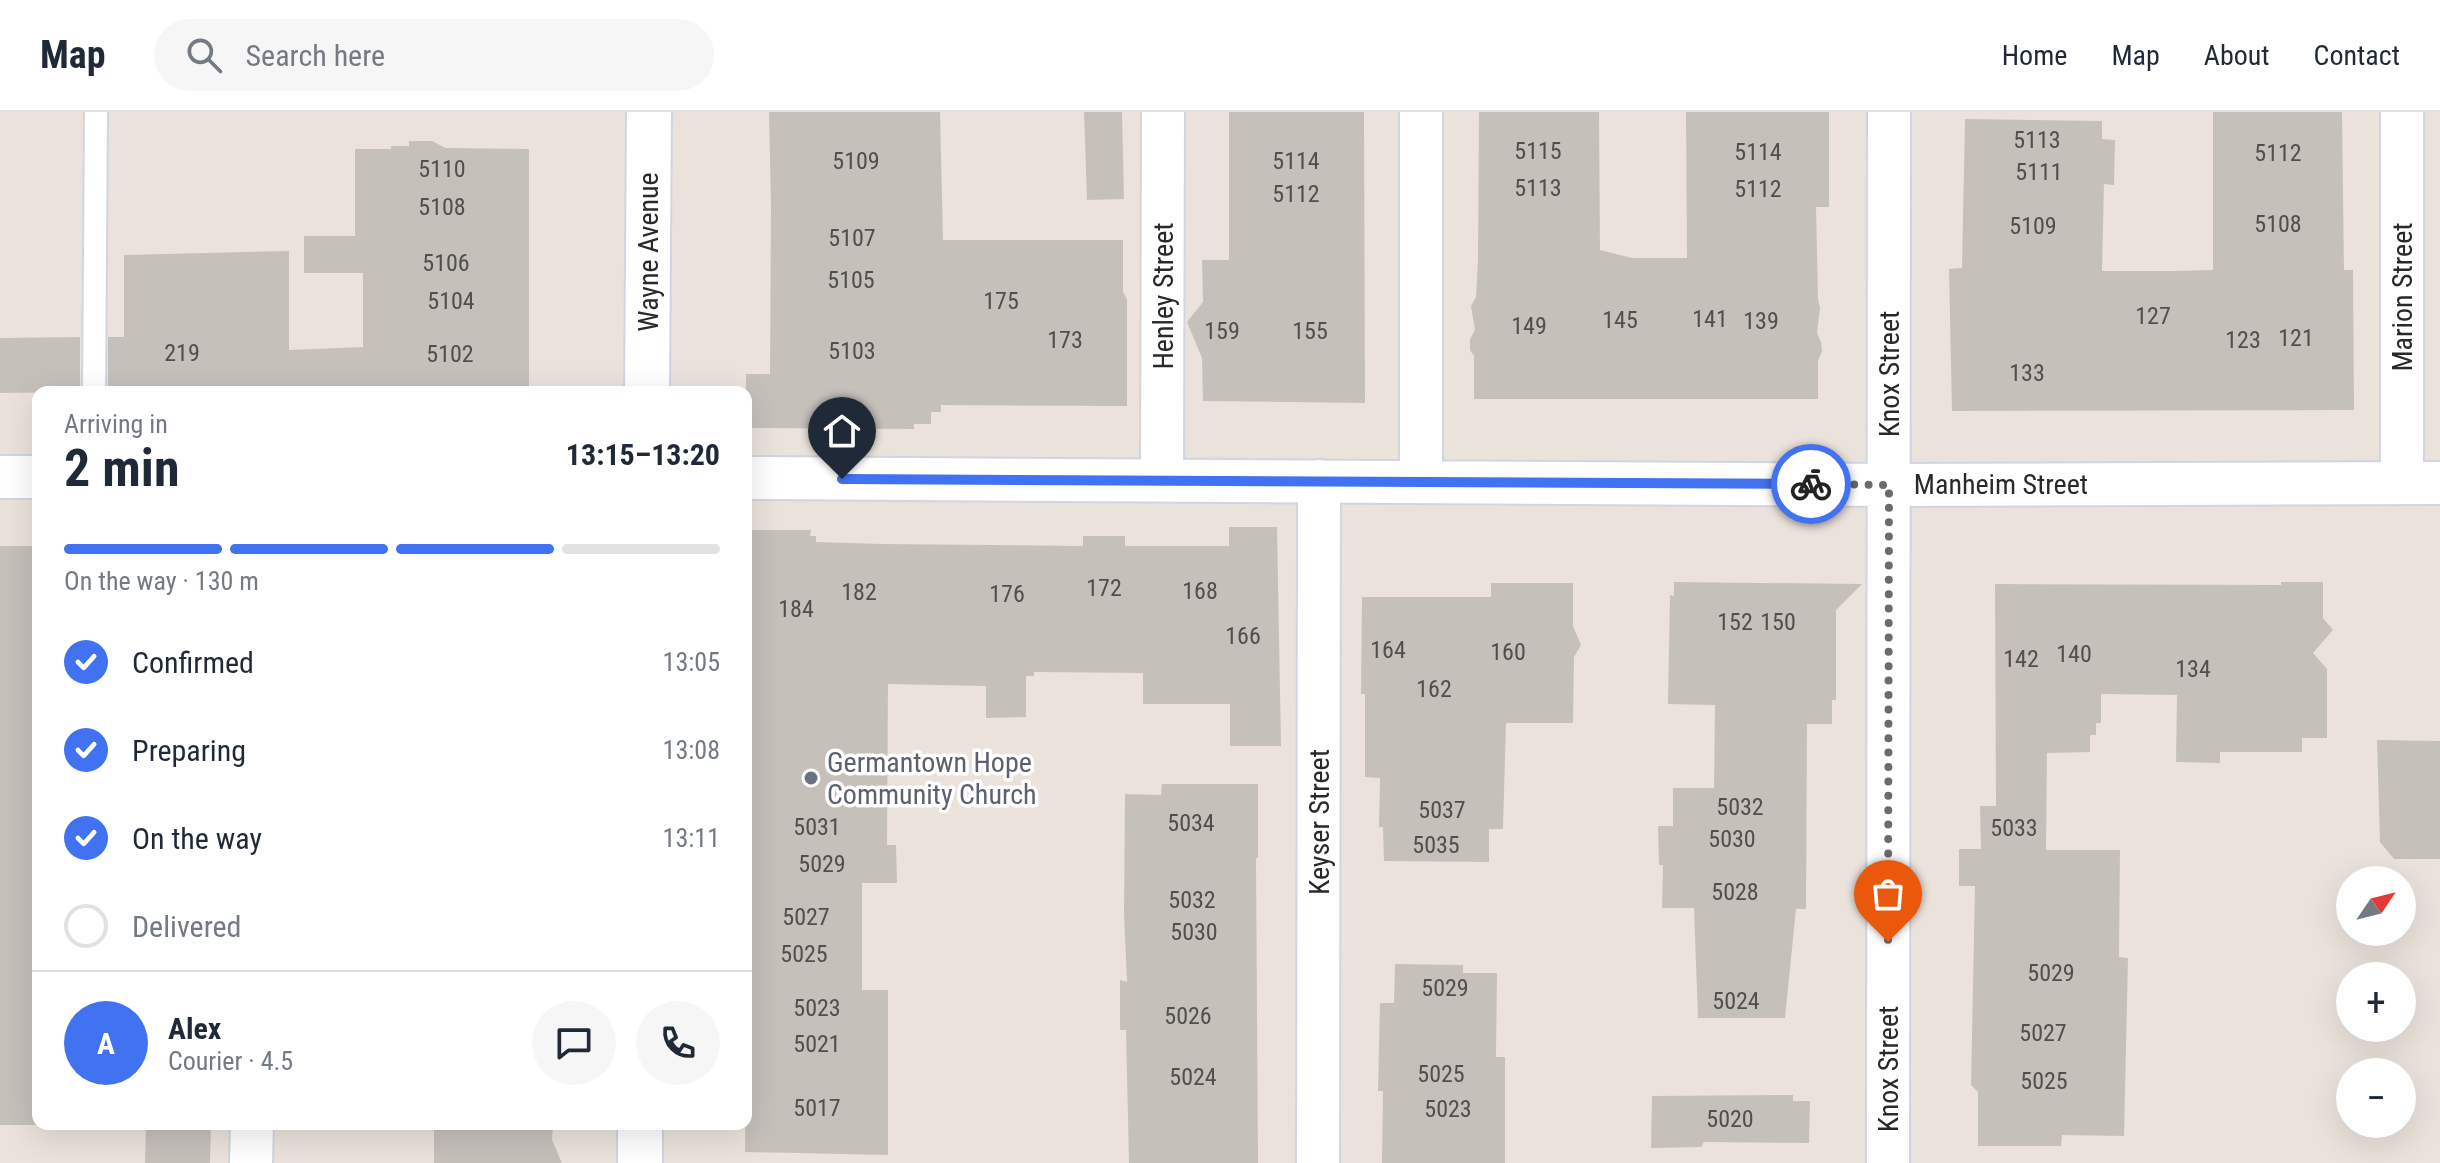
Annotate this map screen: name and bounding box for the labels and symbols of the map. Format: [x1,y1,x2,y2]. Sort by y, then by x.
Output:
house number: 5113 [2013,126,2061,154]
house number: 5115 [1514,137,1562,165]
house number: 5114 [1734,138,1782,166]
house number: 5112 [2254,139,2302,167]
house number: 5109 [832,147,880,175]
house number: 5114 [1272,147,1320,175]
house number: 5110 [418,155,466,183]
house number: 5111 [2015,158,2063,186]
street label: Wayne Avenue [632,172,665,332]
house number: 5113 [1514,174,1562,202]
house number: 5112 [1734,175,1782,203]
house number: 5112 [1272,180,1320,208]
house number: 5108 [418,193,466,221]
house number: 5108 [2254,210,2302,238]
house number: 5109 [2009,212,2057,240]
street label: Henley Street [1147,222,1180,370]
street label: Marion Street [2386,222,2419,372]
house number: 5107 [828,224,876,252]
house number: 5106 [422,249,470,277]
house number: 5105 [827,266,875,294]
house number: 5104 [427,287,475,315]
house number: 175 [983,287,1019,315]
house number: 127 [2135,302,2171,330]
house number: 141 [1692,305,1728,333]
house number: 145 [1602,306,1638,334]
house number: 139 [1743,307,1779,335]
street label: Knox Street [1873,311,1906,437]
house number: 149 [1511,312,1547,340]
house number: 159 [1204,317,1240,345]
house number: 155 [1292,317,1328,345]
house number: 121 [2278,324,2314,352]
house number: 173 [1047,326,1083,354]
house number: 123 [2225,326,2261,354]
house number: 5103 [828,337,876,365]
house number: 219 [164,339,200,367]
house number: 5102 [426,340,474,368]
house number: 133 [2009,359,2045,387]
pin [808,397,876,479]
courier [1771,444,1851,524]
street label: Manheim Street [1914,468,2088,501]
house number: 172 [1086,574,1122,602]
house number: 168 [1182,577,1218,605]
house number: 182 [841,578,877,606]
house number: 176 [989,580,1025,608]
house number: 184 [778,595,814,623]
house number: 152 [1717,608,1753,636]
house number: 150 [1760,608,1796,636]
house number: 166 [1225,622,1261,650]
house number: 164 [1370,636,1406,664]
house number: 160 [1490,638,1526,666]
house number: 140 [2056,640,2092,668]
house number: 142 [2003,645,2039,673]
house number: 134 [2175,655,2211,683]
house number: 162 [1416,675,1452,703]
place label: Germantown Hope Community Church [827,746,1037,811]
street label: Keyser Street [1303,749,1336,895]
marker: Germantown Hope Community Church [802,769,820,787]
house number: 5032 [1716,793,1764,821]
house number: 5037 [1418,796,1466,824]
house number: 5034 [1167,809,1215,837]
house number: 5031 [793,813,841,841]
house number: 5033 [1990,814,2038,842]
house number: 5030 [1708,825,1756,853]
house number: 5035 [1412,831,1460,859]
house number: 5029 [798,850,846,878]
pin [1854,860,1922,942]
north arrow [2336,866,2416,946]
house number: 5028 [1711,878,1759,906]
house number: 5032 [1168,886,1216,914]
house number: 5027 [782,903,830,931]
house number: 5030 [1170,918,1218,946]
house number: 5025 [780,940,828,968]
house number: 5029 [2027,959,2075,987]
house number: 5029 [1421,974,1469,1002]
house number: 5024 [1712,987,1760,1015]
house number: 5023 [793,994,841,1022]
house number: 5026 [1164,1002,1212,1030]
street label: Knox Street [1872,1006,1905,1132]
house number: 5027 [2019,1019,2067,1047]
house number: 5021 [793,1030,841,1058]
house number: 5025 [1417,1060,1465,1088]
house number: 5024 [1169,1063,1217,1091]
house number: 5025 [2020,1067,2068,1095]
house number: 5017 [793,1094,841,1122]
house number: 5023 [1424,1095,1472,1123]
house number: 5020 [1706,1105,1754,1133]

